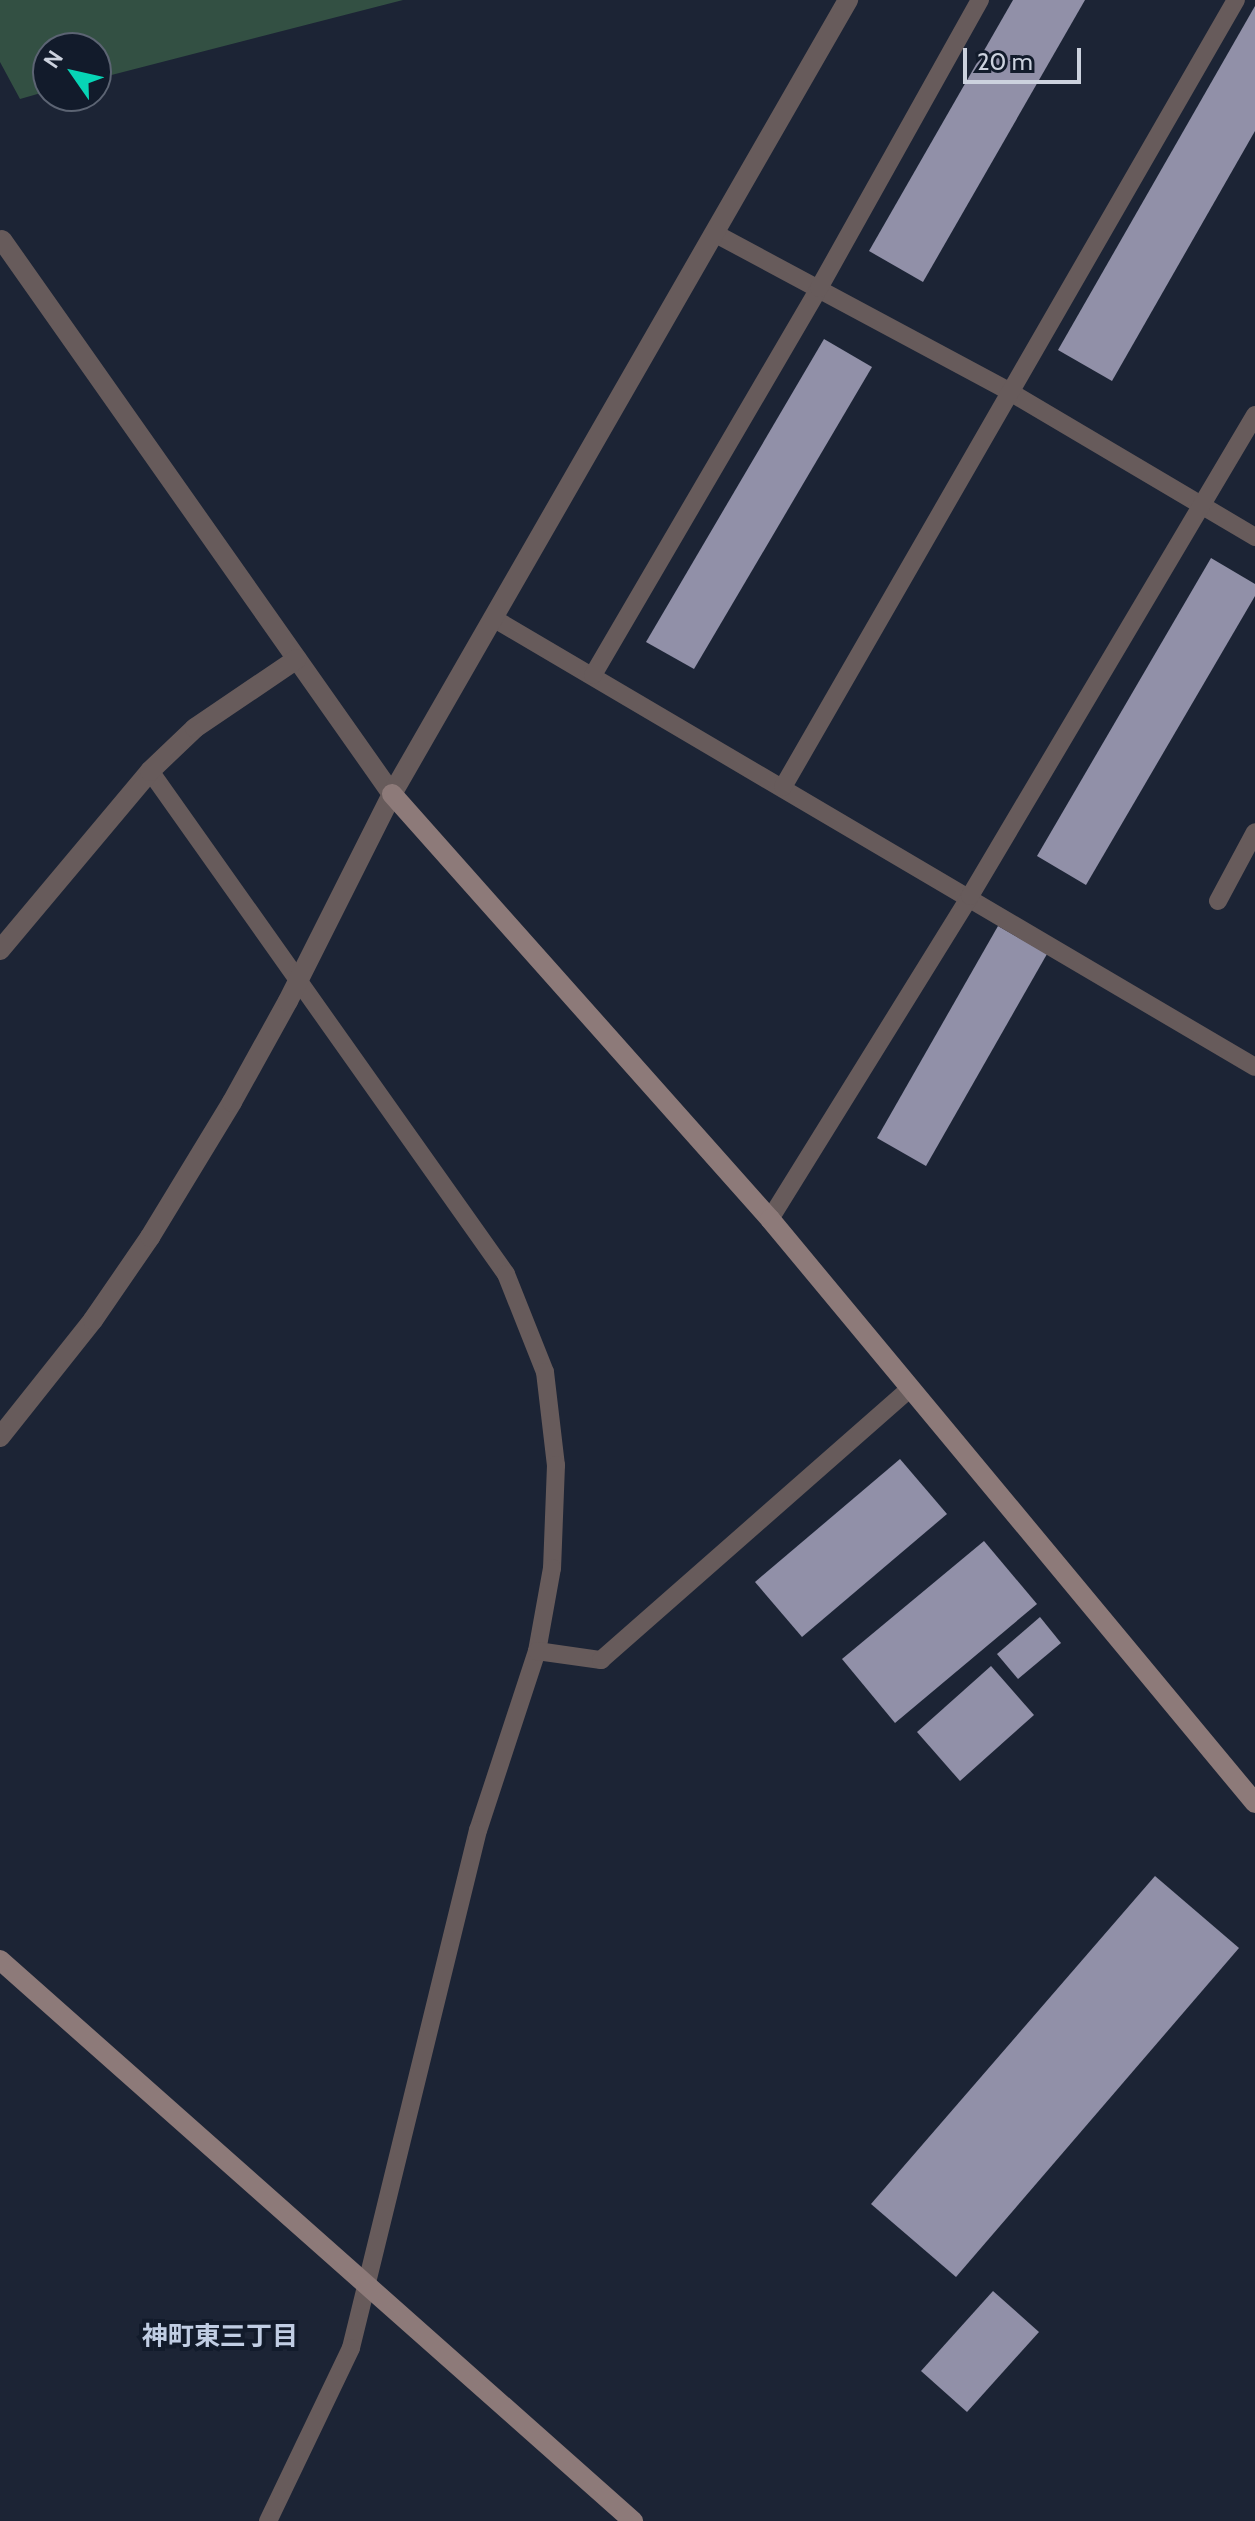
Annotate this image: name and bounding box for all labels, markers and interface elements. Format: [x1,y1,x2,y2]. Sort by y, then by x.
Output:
north arrow [32,32,112,112]
scale bar [967,32,1085,82]
text: N [38,45,69,73]
text: 20 m [977,47,1033,76]
district label: 神町東三丁目 [142,2321,298,2353]

